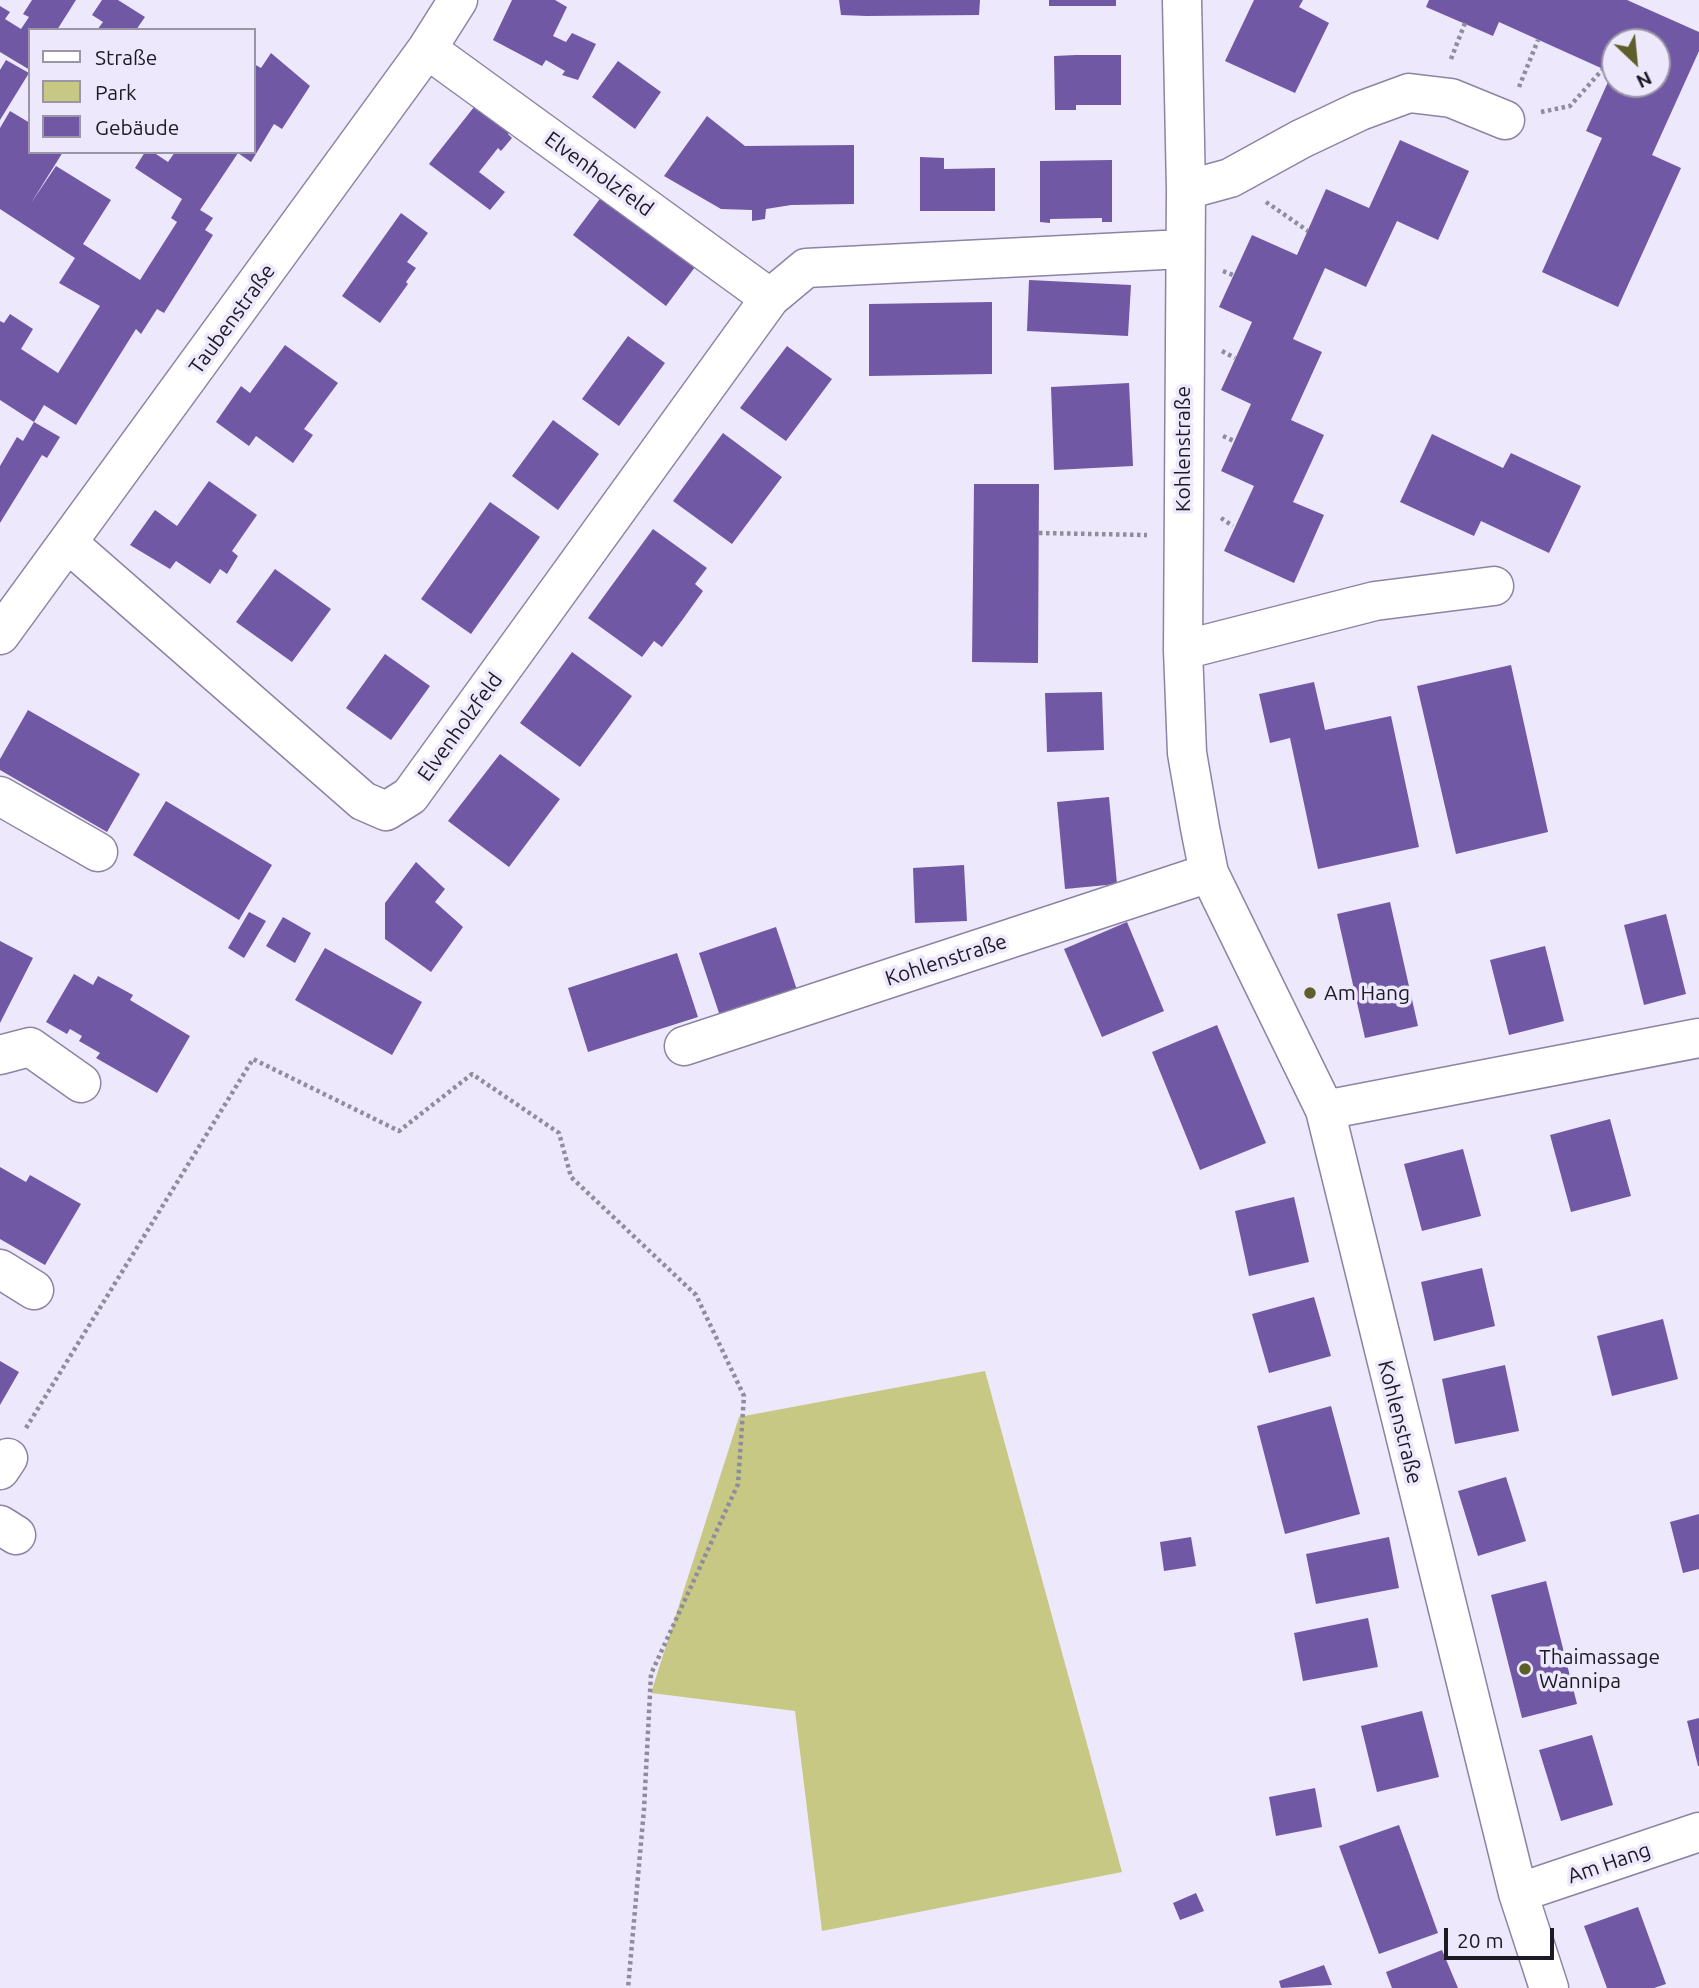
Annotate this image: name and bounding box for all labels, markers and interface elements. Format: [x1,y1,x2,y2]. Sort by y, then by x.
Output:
legend [28,28,256,154]
north arrow [1601,28,1671,98]
text: Straße [95,45,157,69]
text: N [1633,67,1656,93]
text: Park [95,80,137,104]
text: Gebäude [95,115,179,139]
street label: Elvenholzfeld [540,126,658,222]
street label: Taubenstraße [184,259,280,379]
street label: Kohlenstraße [1170,386,1196,512]
street label: Elvenholzfeld [412,668,508,786]
street label: Kohlenstraße [882,929,1010,991]
place label: Am Hang [1324,980,1410,1006]
marker: Am Hang [1302,985,1318,1001]
street label: Kohlenstraße [1373,1358,1427,1486]
place label: Thaimassage Wannipa [1539,1644,1660,1694]
marker: Thaimassage Wannipa [1517,1661,1533,1677]
street label: Am Hang [1564,1837,1654,1889]
scale bar [1447,1914,1557,1958]
text: 20 m [1457,1928,1504,1952]

